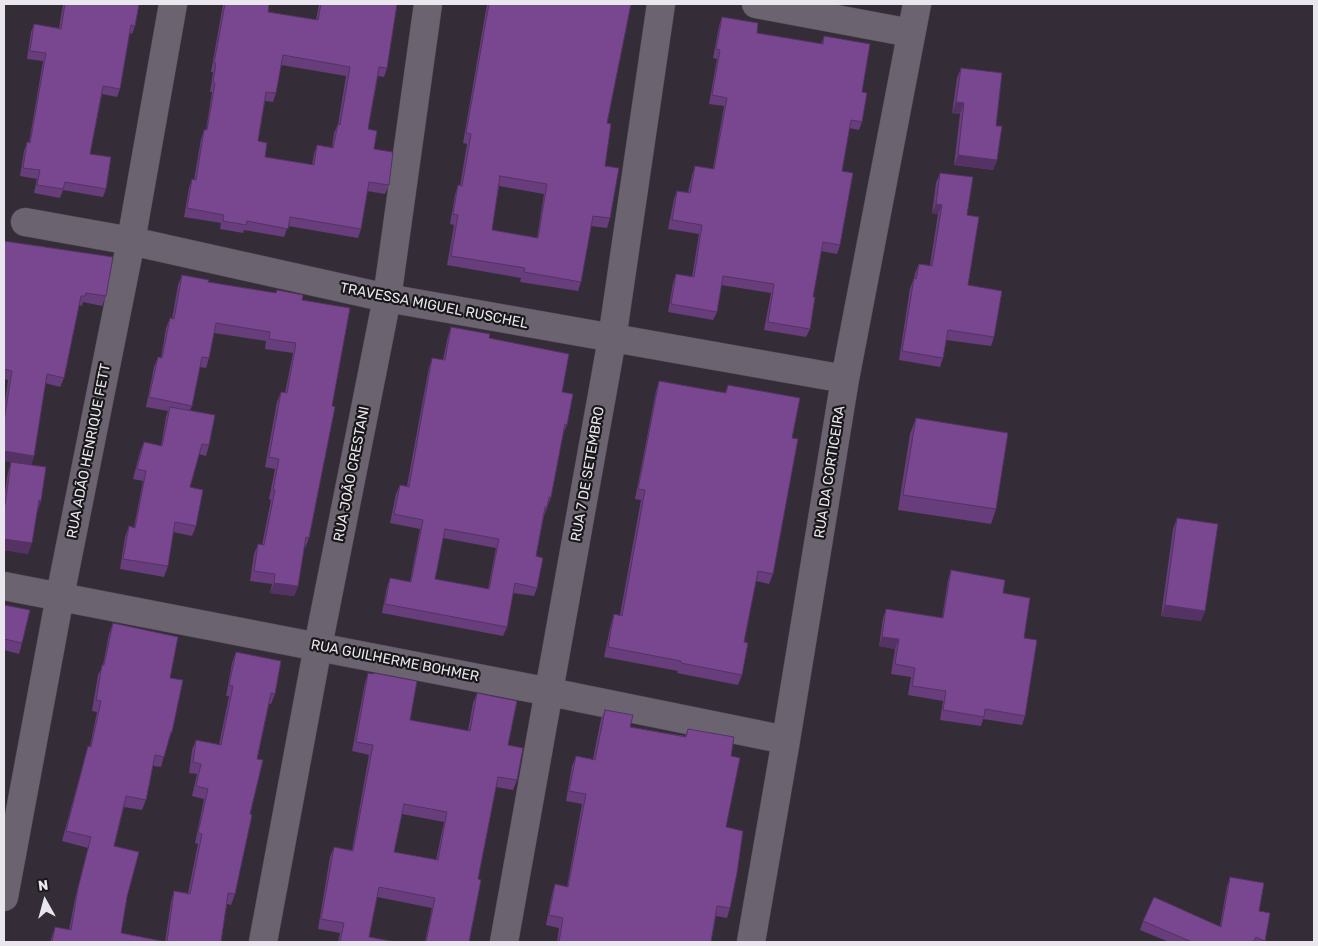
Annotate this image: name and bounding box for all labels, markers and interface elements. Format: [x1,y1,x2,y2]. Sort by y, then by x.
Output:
street label: TRAVESSA MIGUEL RUSCHEL [339,280,529,332]
street label: RUA ADÃO HENRIQUE FETT [64,362,114,540]
street label: RUA JOÃO CRESTANI [331,405,373,543]
street label: RUA 7 DE SETEMBRO [568,405,608,543]
street label: RUA DA CORTICEIRA [811,405,849,539]
street label: RUA GUILHERME BOHMER [309,636,481,686]
north arrow [20,876,70,926]
text: N [37,877,49,895]

